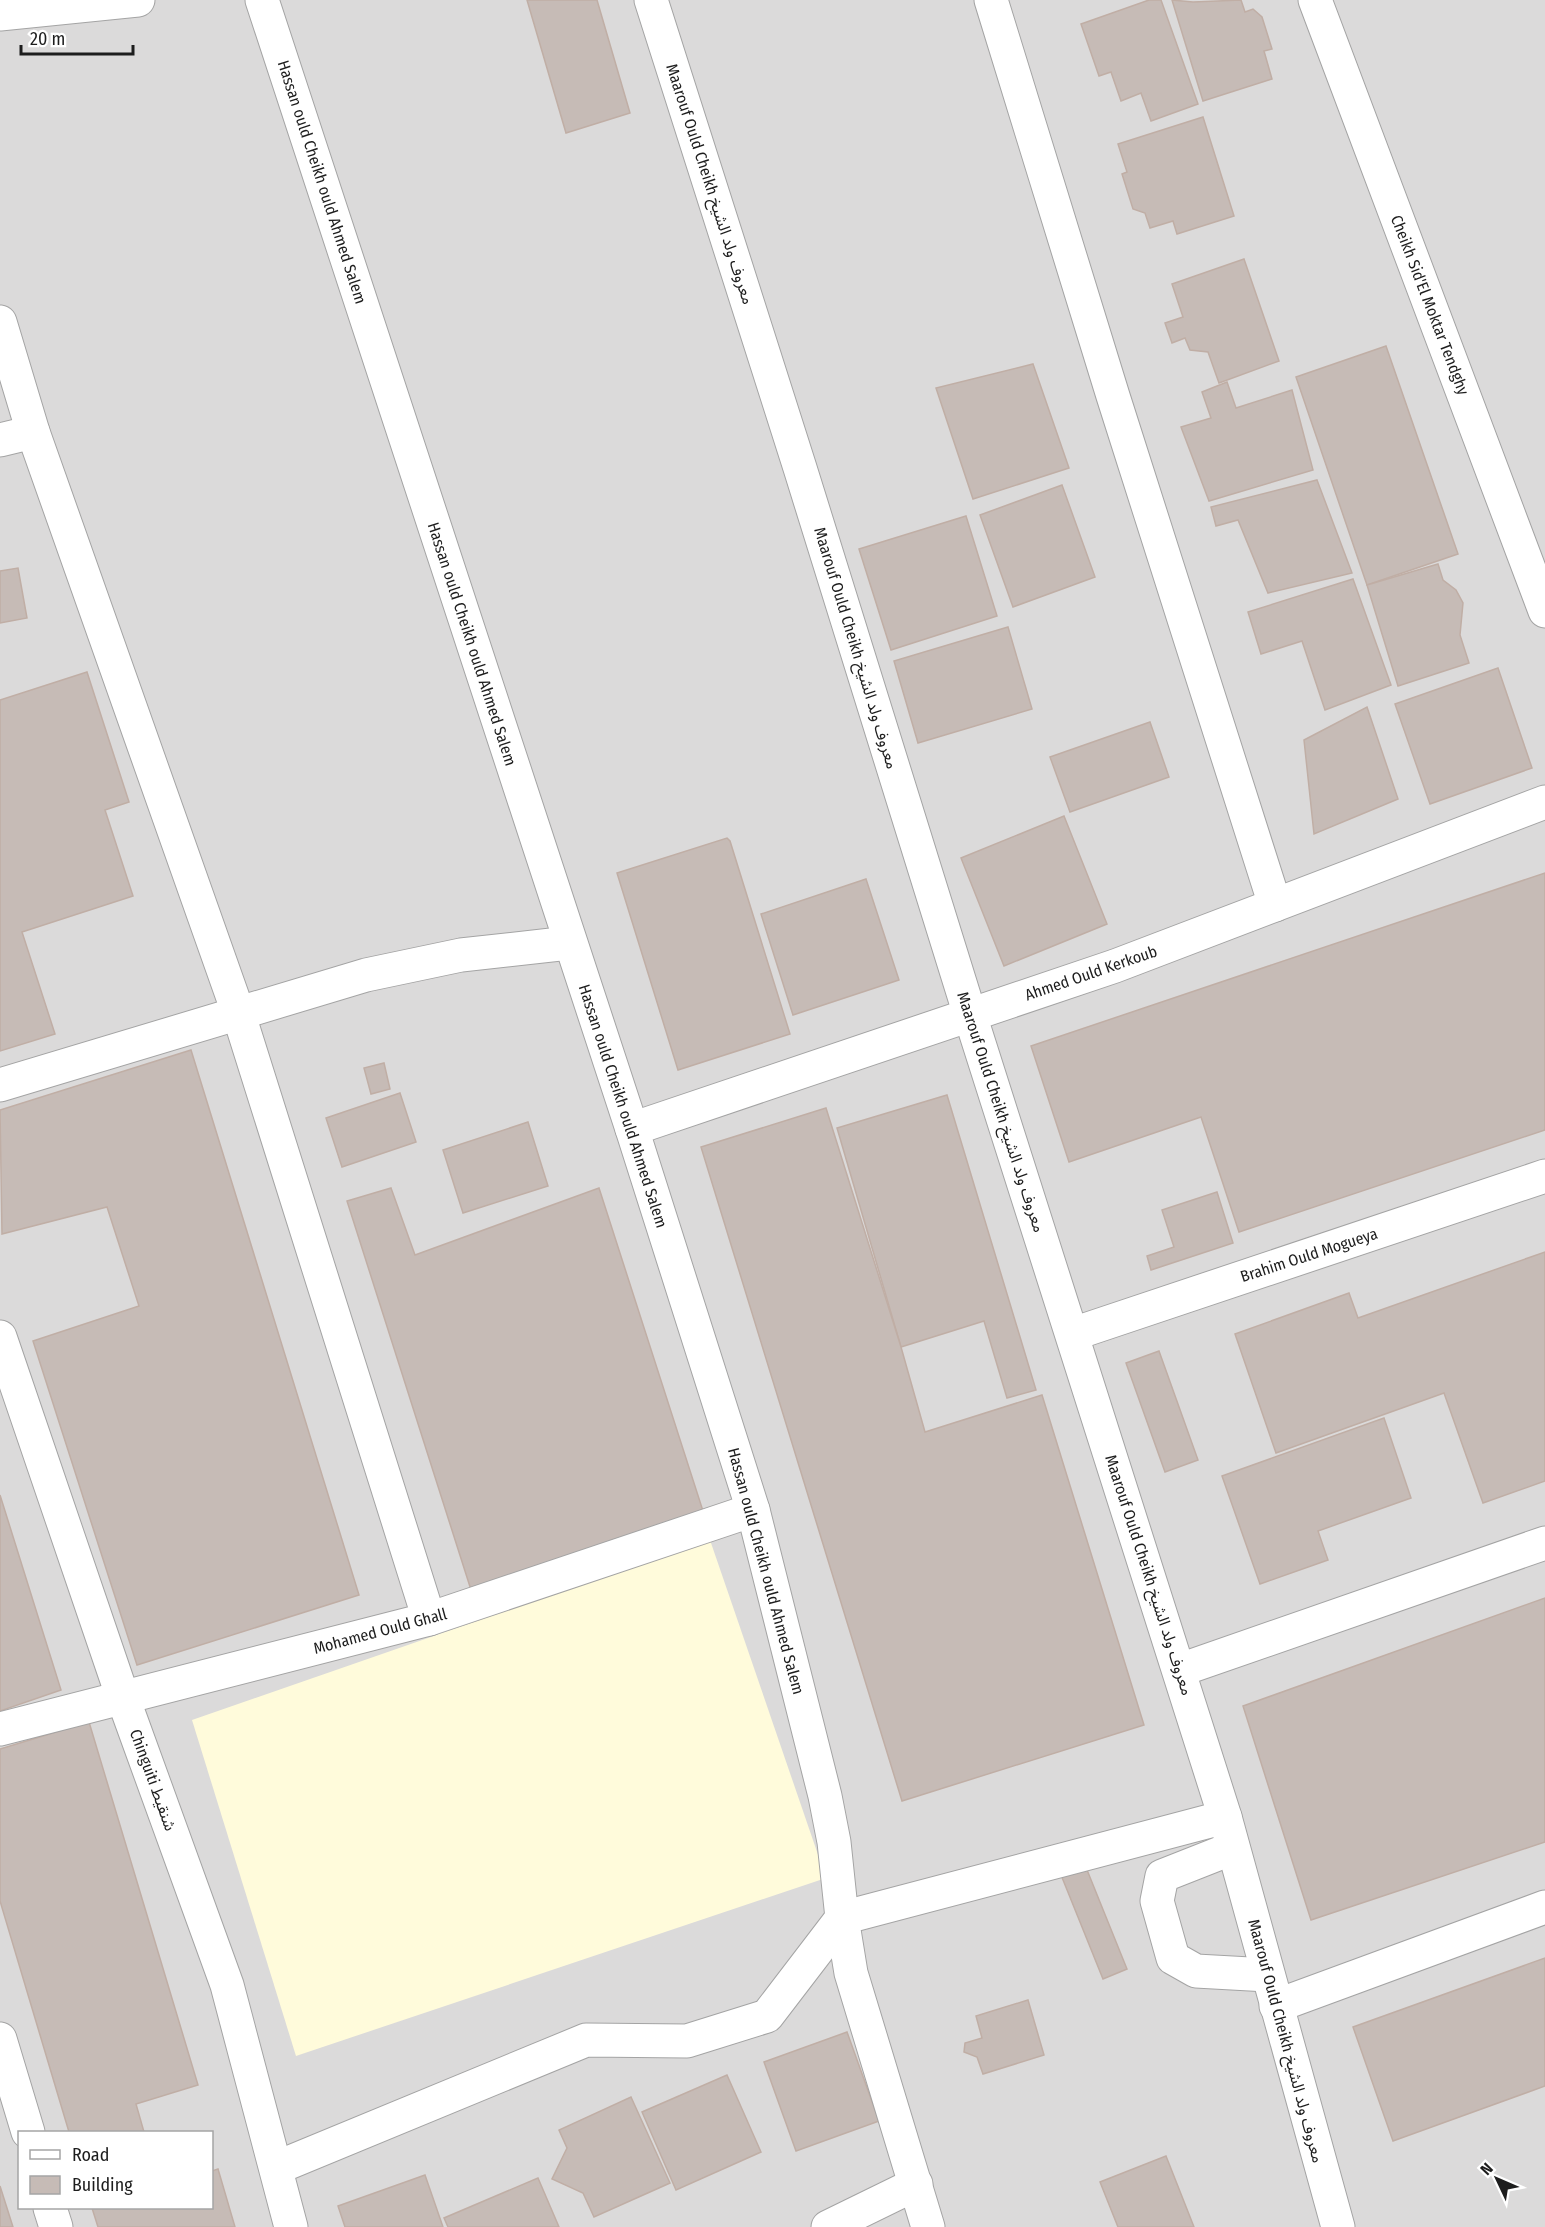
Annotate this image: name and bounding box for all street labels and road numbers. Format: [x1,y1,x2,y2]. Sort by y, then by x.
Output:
street label: Hassan ould Cheikh ould Ahmed Salem [274,58,370,306]
street label: Maarouf Ould Cheikh معروف ولد الشيخ [659,61,758,308]
street label: Cheikh Sid'El Moktar Tendghy [1387,212,1473,398]
street label: Hassan ould Cheikh ould Ahmed Salem [424,520,520,768]
street label: Maarouf Ould Cheikh معروف ولد الشيخ [807,525,902,772]
street label: Ahmed Ould Kerkoub [1022,941,1160,1005]
street label: Hassan ould Cheikh ould Ahmed Salem [575,982,671,1230]
street label: Maarouf Ould Cheikh معروف ولد الشيخ [950,989,1049,1236]
street label: Brahim Ould Mogueya [1238,1224,1380,1286]
street label: Hassan ould Cheikh ould Ahmed Salem [724,1446,808,1696]
street label: Maarouf Ould Cheikh معروف ولد الشيخ [1098,1452,1197,1699]
street label: Mohamed Ould Ghall [311,1604,449,1658]
street label: Chinguiti شنقيط [126,1727,180,1833]
street label: Maarouf Ould Cheikh معروف ولد الشيخ [1241,1917,1328,2166]

